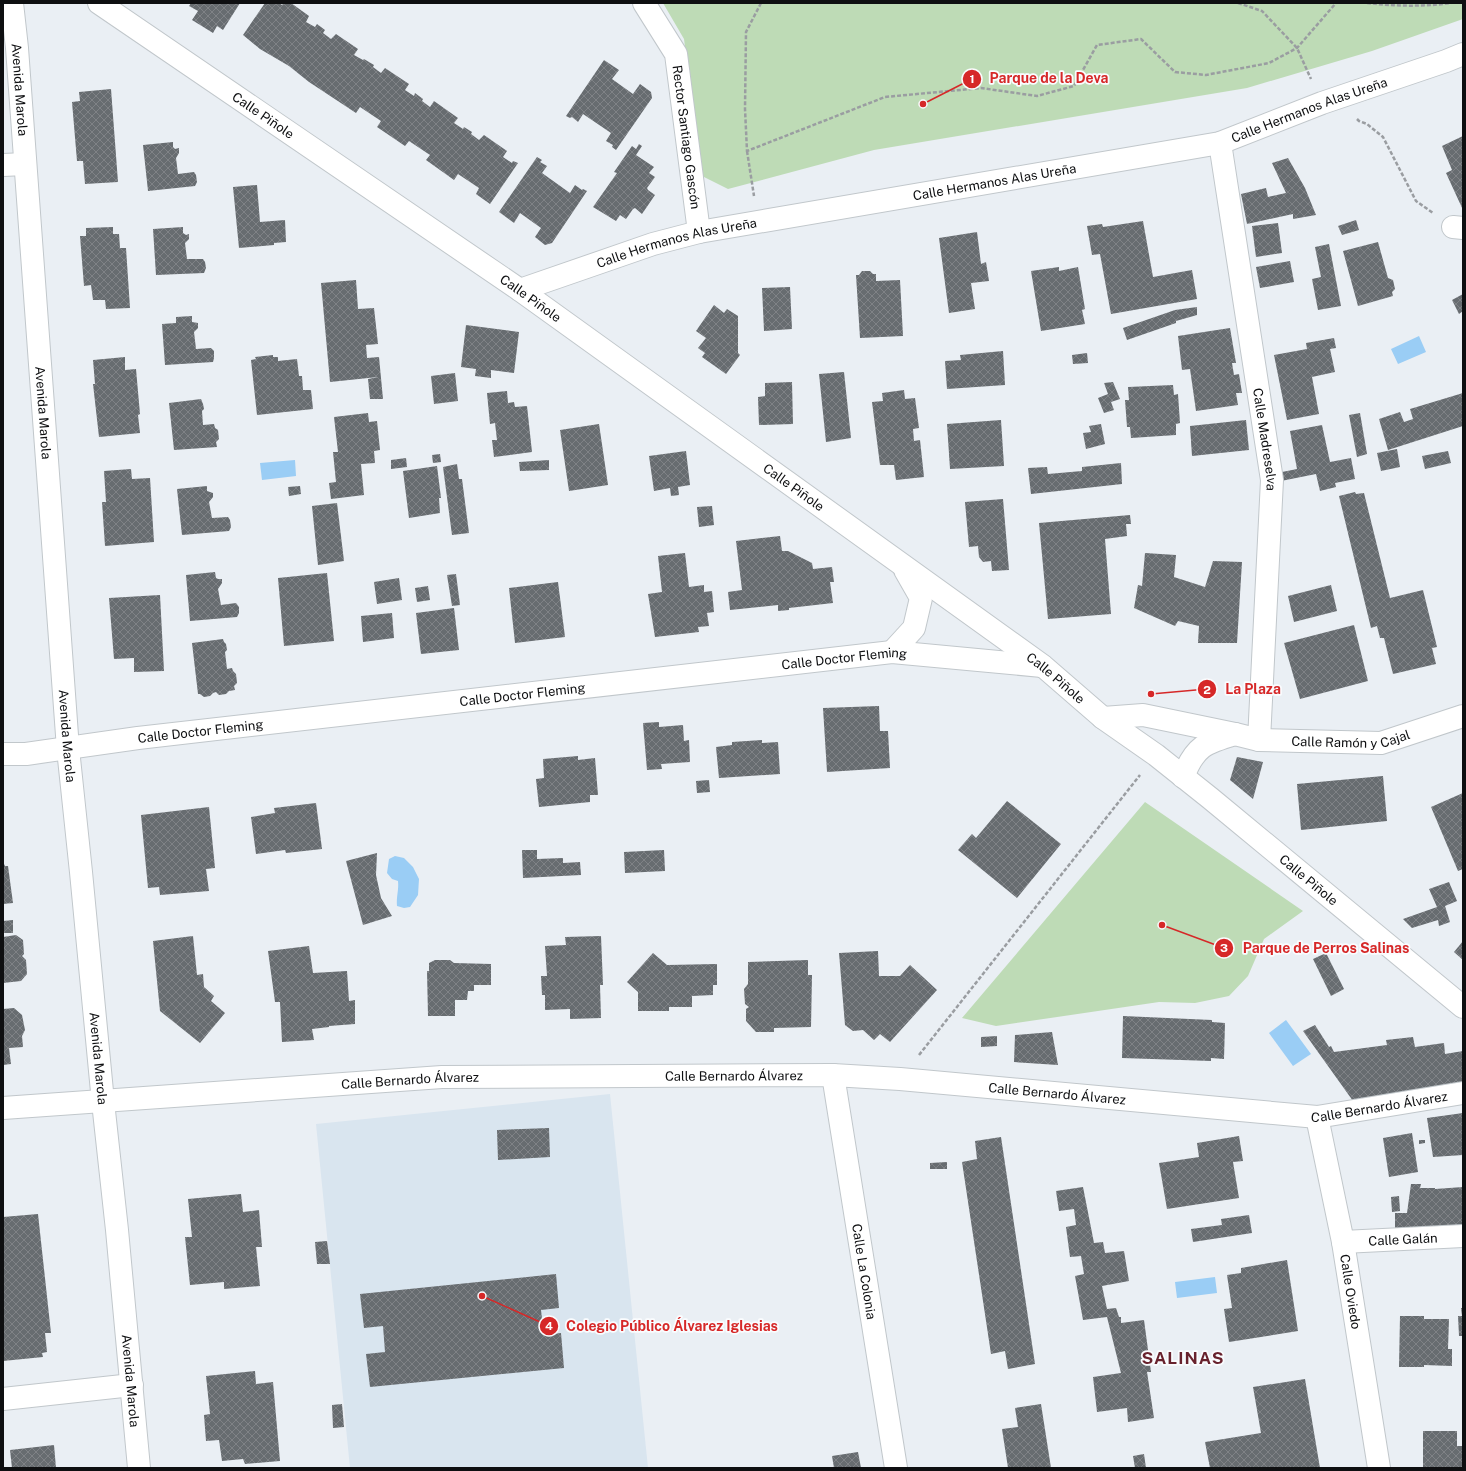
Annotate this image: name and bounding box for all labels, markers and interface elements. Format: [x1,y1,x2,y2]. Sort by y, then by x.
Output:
street label: Avenida Marola [9,42,31,137]
street label: Rector Santiago Gascón [670,64,703,210]
callout: Parque de la Deva [962,66,1117,92]
text: Parque de la Deva [990,70,1108,86]
text: 1 [969,72,975,86]
street label: Calle Hermanos Alas Ureña [1229,74,1389,145]
street label: Calle Piñole [230,89,297,141]
street label: Calle Hermanos Alas Ureña [912,160,1077,203]
street label: Calle Hermanos Alas Ureña [594,215,758,271]
street label: Calle Piñole [497,271,564,325]
street label: Avenida Marola [33,366,54,460]
street label: Calle Madreselva [1250,387,1280,491]
street label: Calle Piñole [761,460,827,514]
street label: Calle Doctor Fleming [781,644,908,672]
street label: Calle Piñole [1024,649,1088,706]
callout: La Plaza [1197,676,1289,702]
street label: Calle Doctor Fleming [459,680,586,709]
text: La Plaza [1225,681,1281,697]
text: 2 [1203,683,1211,697]
street label: Avenida Marola [56,689,79,783]
street label: Calle Doctor Fleming [137,716,264,745]
street label: Calle Ramón y Cajal [1291,726,1412,750]
street label: Calle Piñole [1277,851,1341,908]
callout: Parque de Perros Salinas [1214,935,1417,961]
text: Parque de Perros Salinas [1243,940,1409,956]
text: 3 [1220,941,1228,955]
street label: Avenida Marola [87,1011,111,1105]
street label: Calle Bernardo Álvarez [665,1067,803,1083]
street label: Calle Bernardo Álvarez [341,1068,479,1092]
street label: Calle Bernardo Álvarez [988,1080,1127,1107]
street label: Calle Bernardo Álvarez [1310,1088,1449,1125]
street label: Calle La Colonia [849,1223,880,1320]
street label: Calle Galán [1368,1230,1438,1248]
street label: Calle Oviedo [1338,1253,1364,1330]
callout: Colegio Público Álvarez Iglesias [539,1313,786,1339]
text: Colegio Público Álvarez Iglesias [566,1317,778,1334]
text: 4 [545,1319,553,1333]
street label: Avenida Marola [119,1334,143,1428]
district label: SALINAS [1141,1348,1225,1368]

